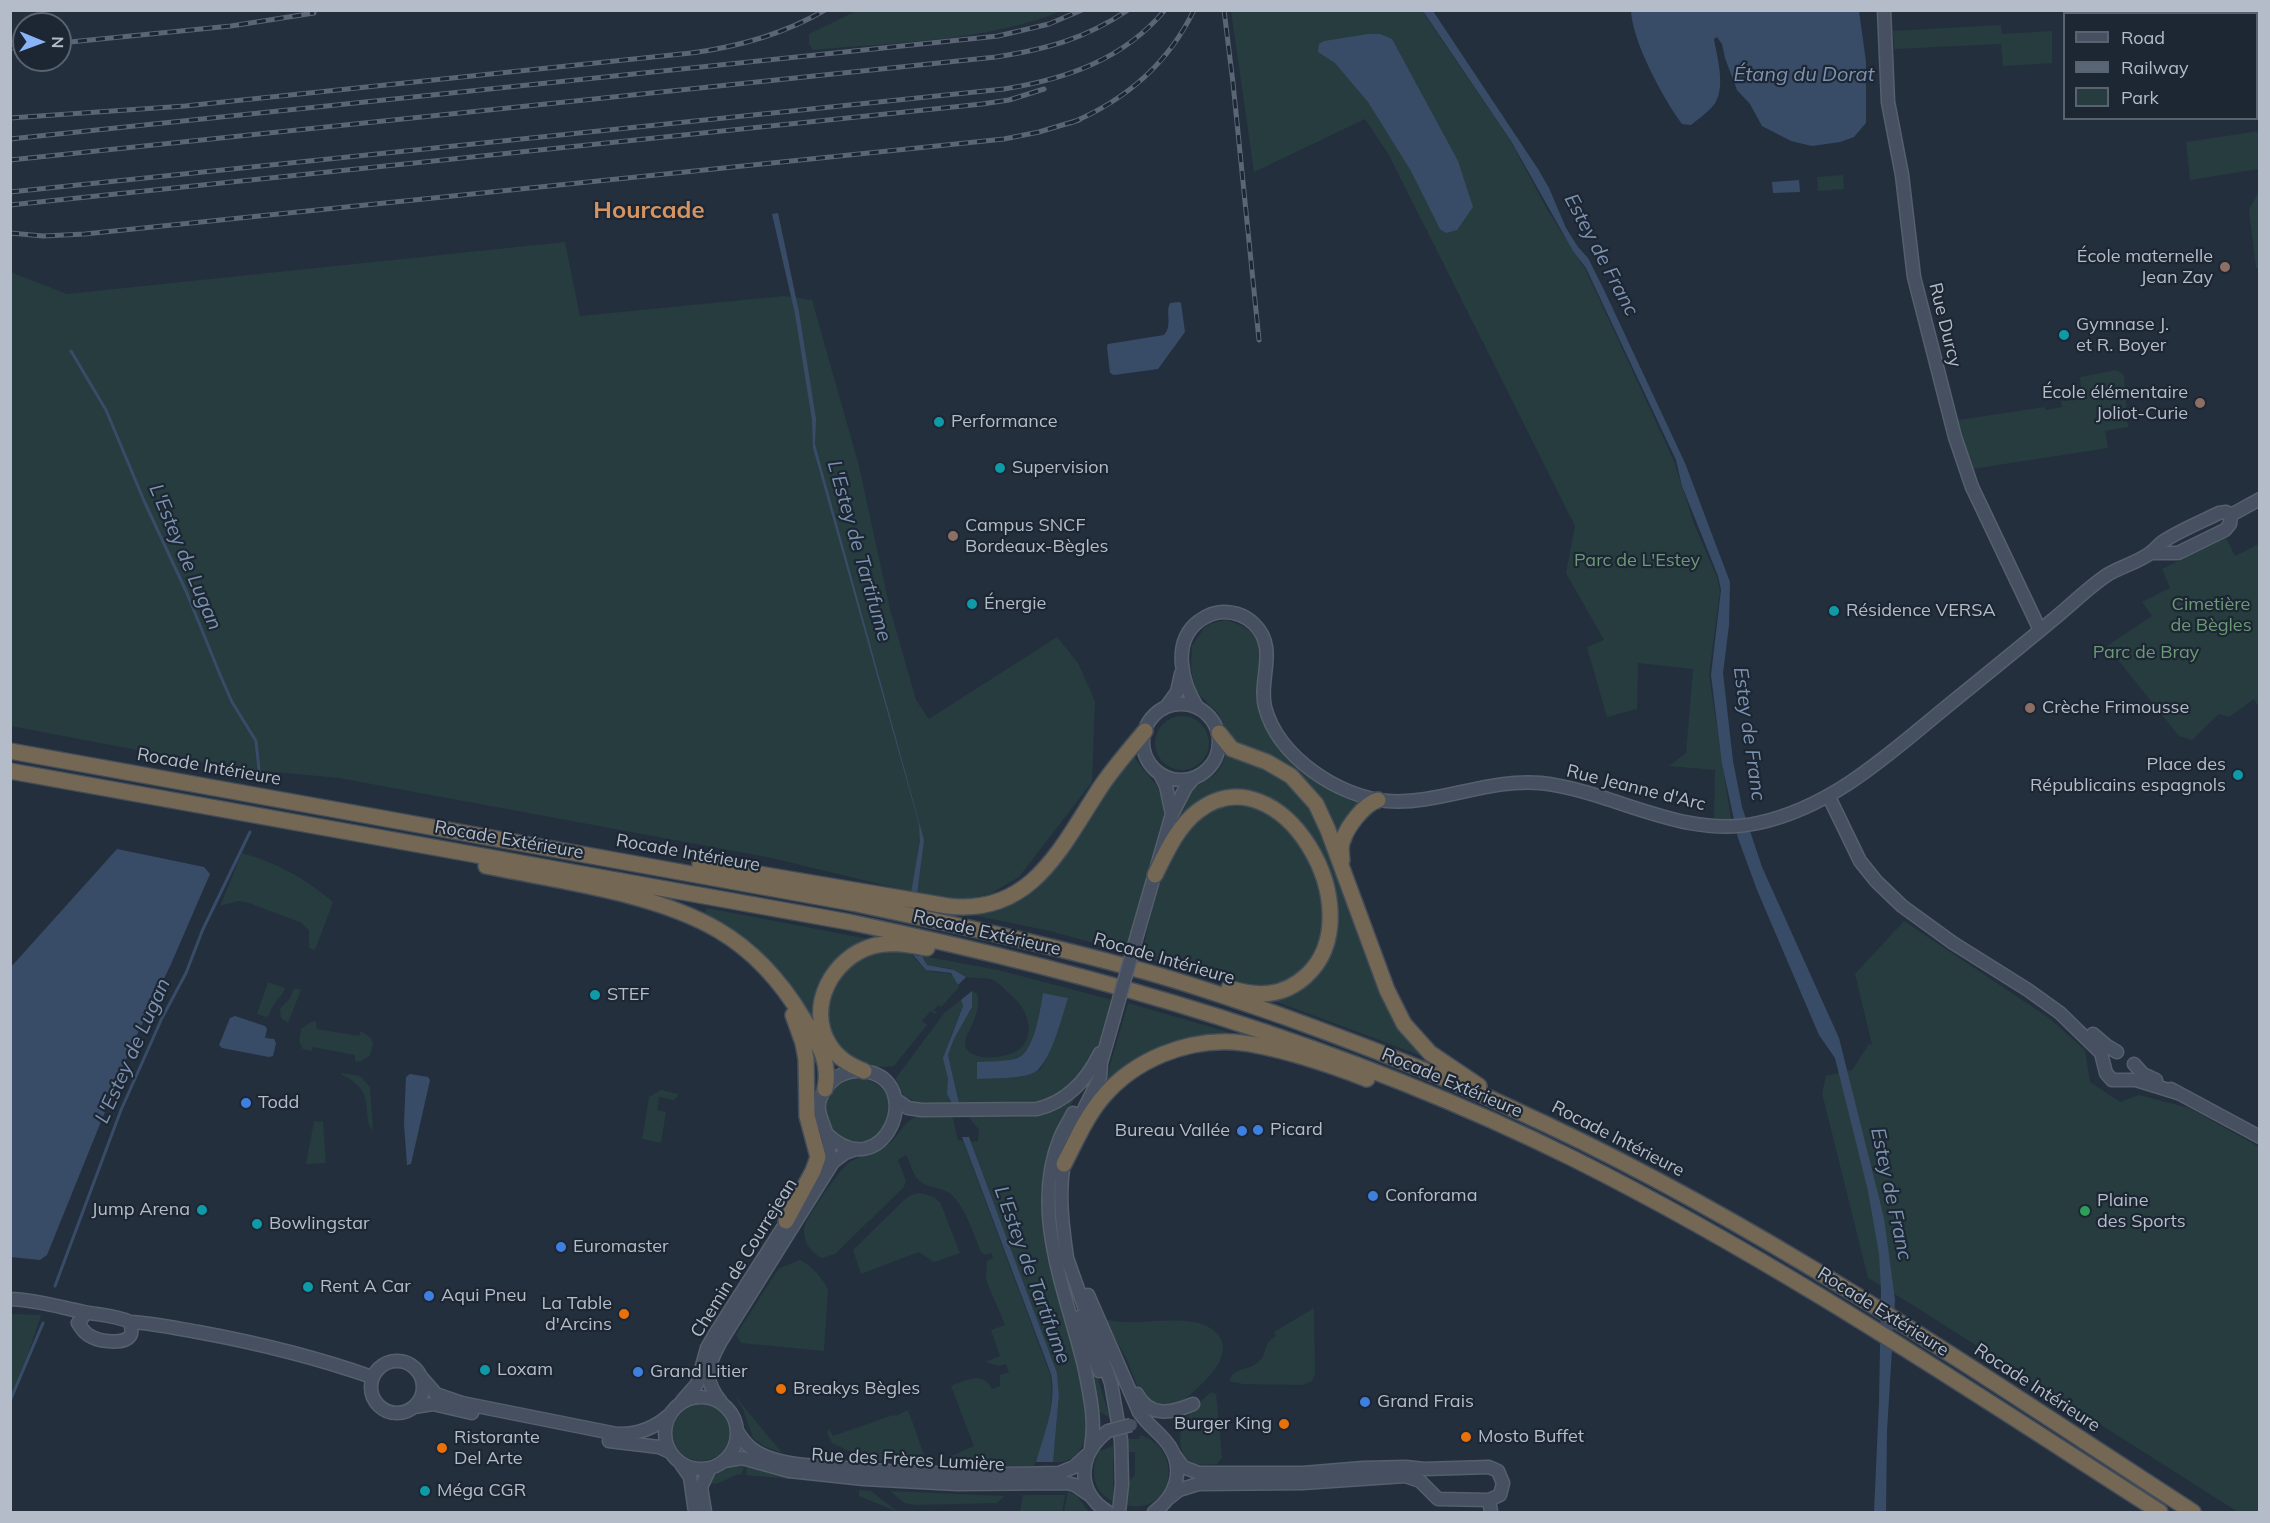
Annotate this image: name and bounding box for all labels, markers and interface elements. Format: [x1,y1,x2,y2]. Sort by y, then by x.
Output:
north arrow [12,12,72,72]
legend [2063,12,2258,120]
text: Road [2121,26,2165,49]
text: N [48,36,68,48]
text: Railway [2121,56,2189,79]
water label: Étang du Dorat [1734,63,1874,87]
text: Park [2121,86,2159,109]
water label: Estey de Franc [1559,190,1643,320]
district label: Hourcade [593,197,705,225]
place label: École maternelle Jean Zay [2077,246,2213,288]
marker: École maternelle Jean Zay [2218,260,2232,274]
street label: Rue Durcy [1924,281,1966,369]
place label: Gymnase J. et R. Boyer [2076,314,2169,356]
marker: Gymnase J. et R. Boyer [2057,328,2071,342]
place label: École élémentaire Joliot-Curie [2042,382,2188,424]
marker: École élémentaire Joliot-Curie [2193,396,2207,410]
place label: Performance [951,411,1057,433]
marker: Performance [932,415,946,429]
place label: Supervision [1012,457,1109,479]
water label: L'Estey de Tartifume [822,458,896,644]
marker: Supervision [993,461,1007,475]
water label: L'Estey de Lugan [143,480,227,634]
place label: Campus SNCF Bordeaux-Bègles [965,515,1108,558]
marker: Campus SNCF Bordeaux-Bègles [946,529,960,543]
park label: Parc de L'Estey [1574,550,1700,572]
place label: Énergie [984,593,1046,615]
park label: Cimetière de Bègles [2170,594,2252,636]
marker: Énergie [965,597,979,611]
place label: Résidence VERSA [1846,600,1996,622]
marker: Résidence VERSA [1827,604,1841,618]
park label: Parc de Bray [2093,642,2199,664]
water label: Estey de Franc [1728,666,1770,802]
place label: Crèche Frimousse [2042,697,2189,719]
marker: Crèche Frimousse [2023,701,2037,715]
street label: Rocade Intérieure [135,744,283,790]
place label: Place des Républicains espagnols [2030,754,2226,796]
street label: Rue Jeanne d'Arc [1564,760,1708,816]
marker: Place des Républicains espagnols [2231,768,2245,782]
street label: Rocade Extérieure [433,816,585,864]
street label: Rocade Intérieure [614,830,762,876]
street label: Rocade Extérieure [911,906,1063,960]
street label: Rocade Intérieure [1091,929,1237,989]
water label: L'Estey de Lugan [90,975,176,1127]
place label: STEF [607,984,650,1006]
marker: STEF [588,988,602,1002]
street label: Rocade Extérieure [1378,1044,1526,1122]
place label: Todd [258,1092,299,1114]
marker: Todd [239,1096,253,1110]
street label: Rocade Intérieure [1548,1096,1688,1182]
place label: Picard [1270,1119,1323,1141]
place label: Bureau Vallée [1115,1120,1230,1142]
marker: Picard [1251,1123,1265,1137]
marker: Bureau Vallée [1235,1124,1249,1138]
water label: Estey de Franc [1865,1126,1917,1262]
street label: Chemin de Courrejean [686,1174,802,1342]
water label: L'Estey de Tartifume [989,1183,1075,1367]
place label: Conforama [1385,1185,1477,1207]
marker: Conforama [1366,1189,1380,1203]
place label: Plaine des Sports [2097,1190,2186,1232]
place label: Jump Arena [92,1199,190,1221]
marker: Jump Arena [195,1203,209,1217]
marker: Plaine des Sports [2078,1204,2092,1218]
place label: Bowlingstar [269,1213,369,1235]
marker: Bowlingstar [250,1217,264,1231]
place label: Euromaster [573,1236,669,1258]
marker: Euromaster [554,1240,568,1254]
street label: Rocade Extérieure [1813,1263,1953,1361]
place label: Rent A Car [320,1276,411,1298]
marker: Rent A Car [301,1280,315,1294]
place label: Aqui Pneu [441,1285,527,1307]
marker: Aqui Pneu [422,1289,436,1303]
place label: La Table d'Arcins [542,1293,612,1336]
marker: La Table d'Arcins [617,1307,631,1321]
street label: Rocade Intérieure [1970,1339,2104,1437]
place label: Loxam [497,1359,553,1381]
place label: Grand Litier [650,1361,747,1383]
marker: Loxam [478,1363,492,1377]
marker: Grand Litier [631,1365,645,1379]
place label: Breakys Bègles [793,1378,920,1400]
marker: Breakys Bègles [774,1382,788,1396]
place label: Grand Frais [1377,1391,1474,1413]
marker: Grand Frais [1358,1395,1372,1409]
place label: Burger King [1174,1413,1272,1435]
marker: Burger King [1277,1417,1291,1431]
place label: Mosto Buffet [1478,1426,1584,1448]
place label: Ristorante Del Arte [454,1427,540,1470]
marker: Mosto Buffet [1459,1430,1473,1444]
marker: Ristorante Del Arte [435,1441,449,1455]
street label: Rue des Frères Lumière [811,1444,1005,1476]
place label: Méga CGR [437,1480,526,1502]
marker: Méga CGR [418,1484,432,1498]

